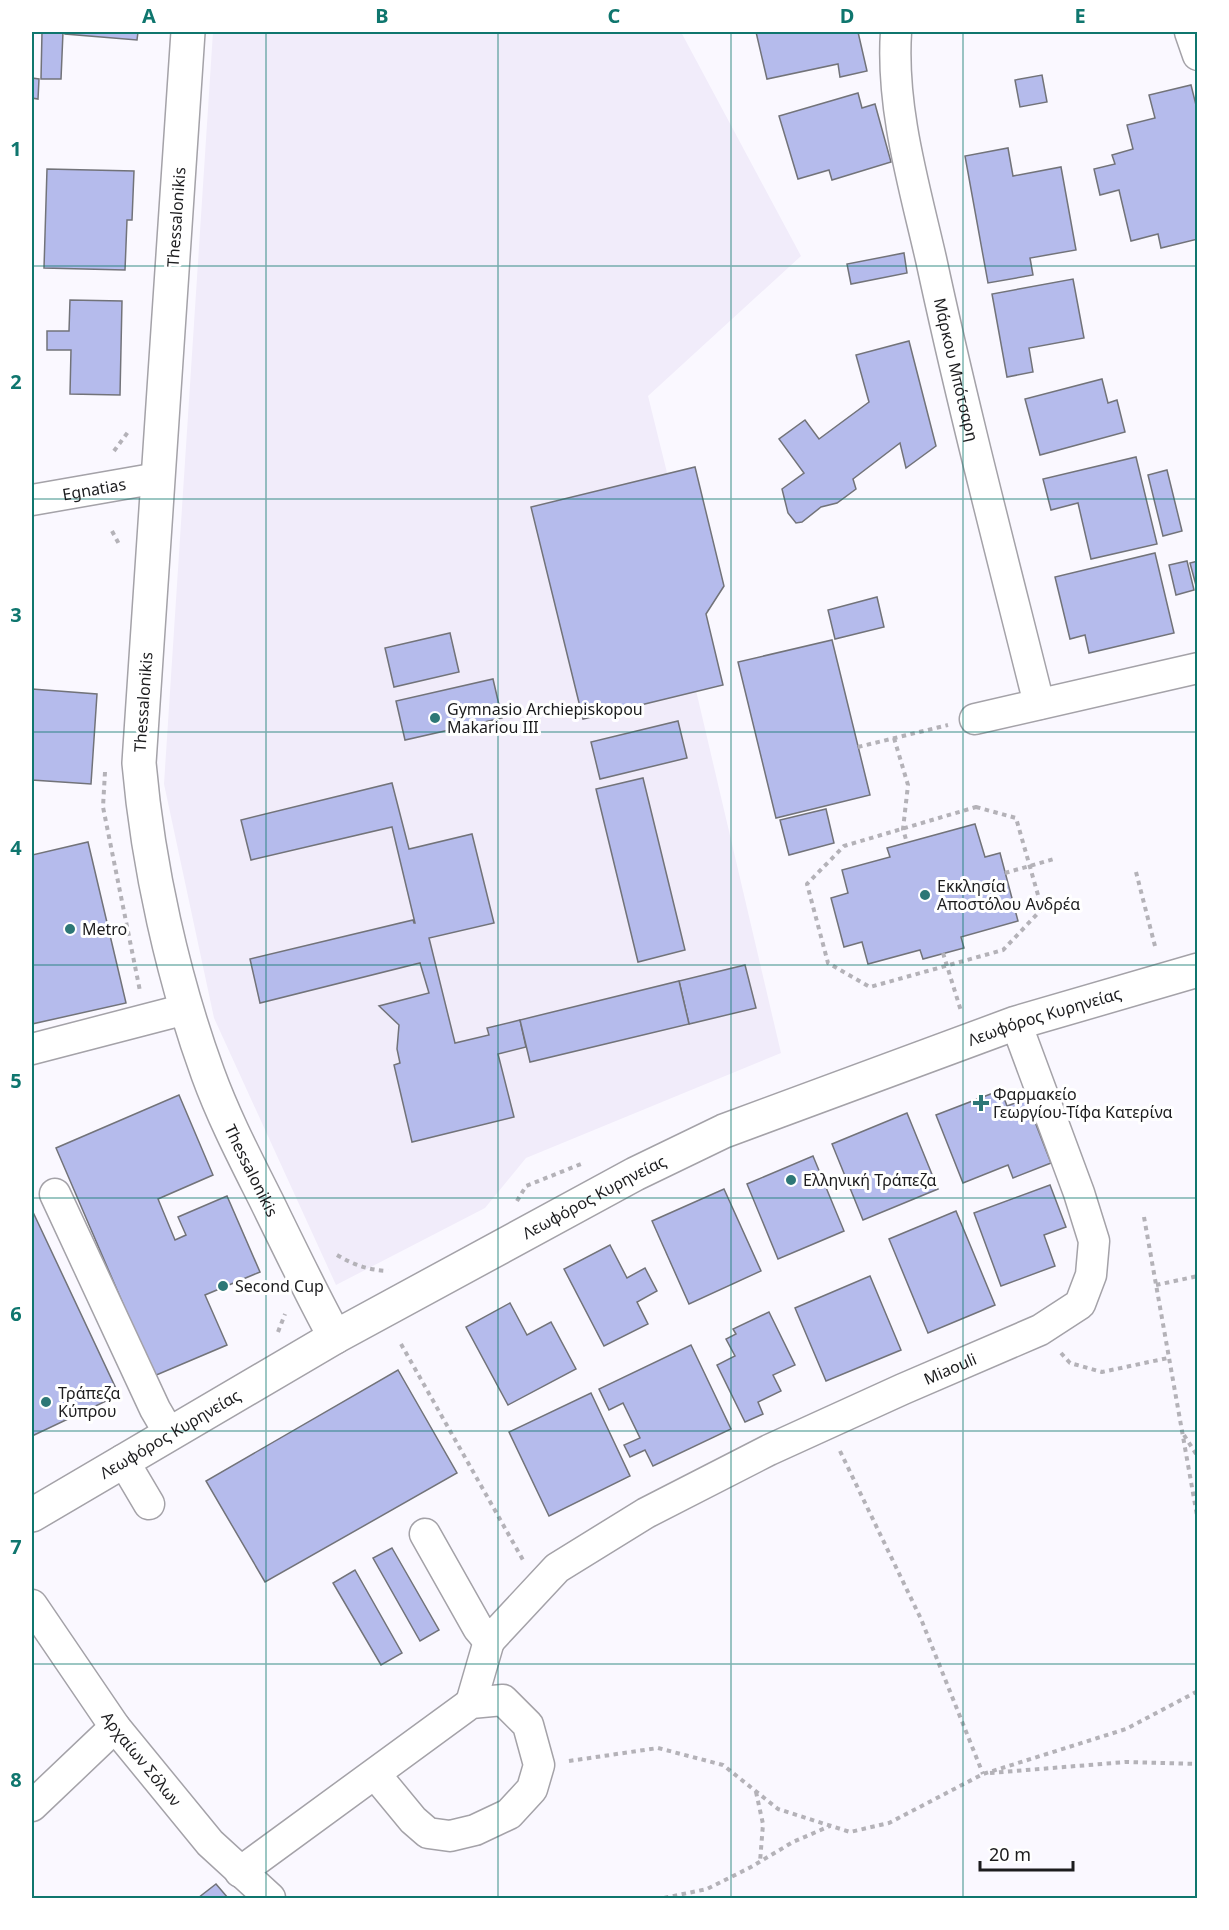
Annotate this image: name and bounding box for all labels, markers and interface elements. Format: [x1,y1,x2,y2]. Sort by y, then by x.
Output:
text: A [142,2,156,29]
text: B [375,2,389,29]
text: C [608,2,621,29]
text: D [840,2,854,29]
text: E [1074,2,1086,29]
text: 1 [10,135,22,162]
street label: Thessalonikis [162,166,190,268]
street label: Μάρκου Μπότσαρη [929,296,984,444]
text: 2 [10,368,22,395]
street label: Egnatias [61,473,128,506]
text: 3 [10,601,22,628]
street label: Thessalonikis [129,651,157,753]
place label: Gymnasio Archiepiskopou Makariou III [447,698,643,738]
marker: Gymnasio Archiepiskopou Makariou III [428,711,442,725]
text: 4 [10,834,22,861]
place label: Εκκλησία Αποστόλου Ανδρέα [937,875,1080,915]
marker: Εκκλησία Αποστόλου Ανδρέα [918,888,932,902]
place label: Metro [82,918,127,940]
marker: Metro [63,922,77,936]
street label: Λεωφόρος Κυρηνείας [965,982,1124,1051]
text: 5 [10,1067,22,1094]
place label: Φαρμακείο Γεωργίου-Τίφα Κατερίνα [993,1083,1173,1123]
marker: Φαρμακείο Γεωργίου-Τίφα Κατερίνα [974,1096,988,1110]
street label: Thessalonikis [219,1121,283,1220]
street label: Λεωφόρος Κυρηνείας [518,1150,670,1244]
place label: Ελληνική Τράπεζα [803,1169,937,1191]
marker: Ελληνική Τράπεζα [784,1173,798,1187]
place label: Second Cup [235,1275,324,1297]
marker: Second Cup [216,1279,230,1293]
text: 6 [10,1300,22,1327]
street label: Miaouli [920,1348,980,1390]
place label: Τράπεζα Κύπρου [58,1382,120,1422]
street label: Λεωφόρος Κυρηνείας [96,1384,245,1484]
marker: Τράπεζα Κύπρου [39,1395,53,1409]
text: 7 [10,1533,22,1560]
street label: Αρχαίων Σόλων [97,1707,186,1811]
text: 8 [10,1766,22,1793]
scale bar [980,1834,1073,1872]
text: 20 m [989,1842,1031,1866]

